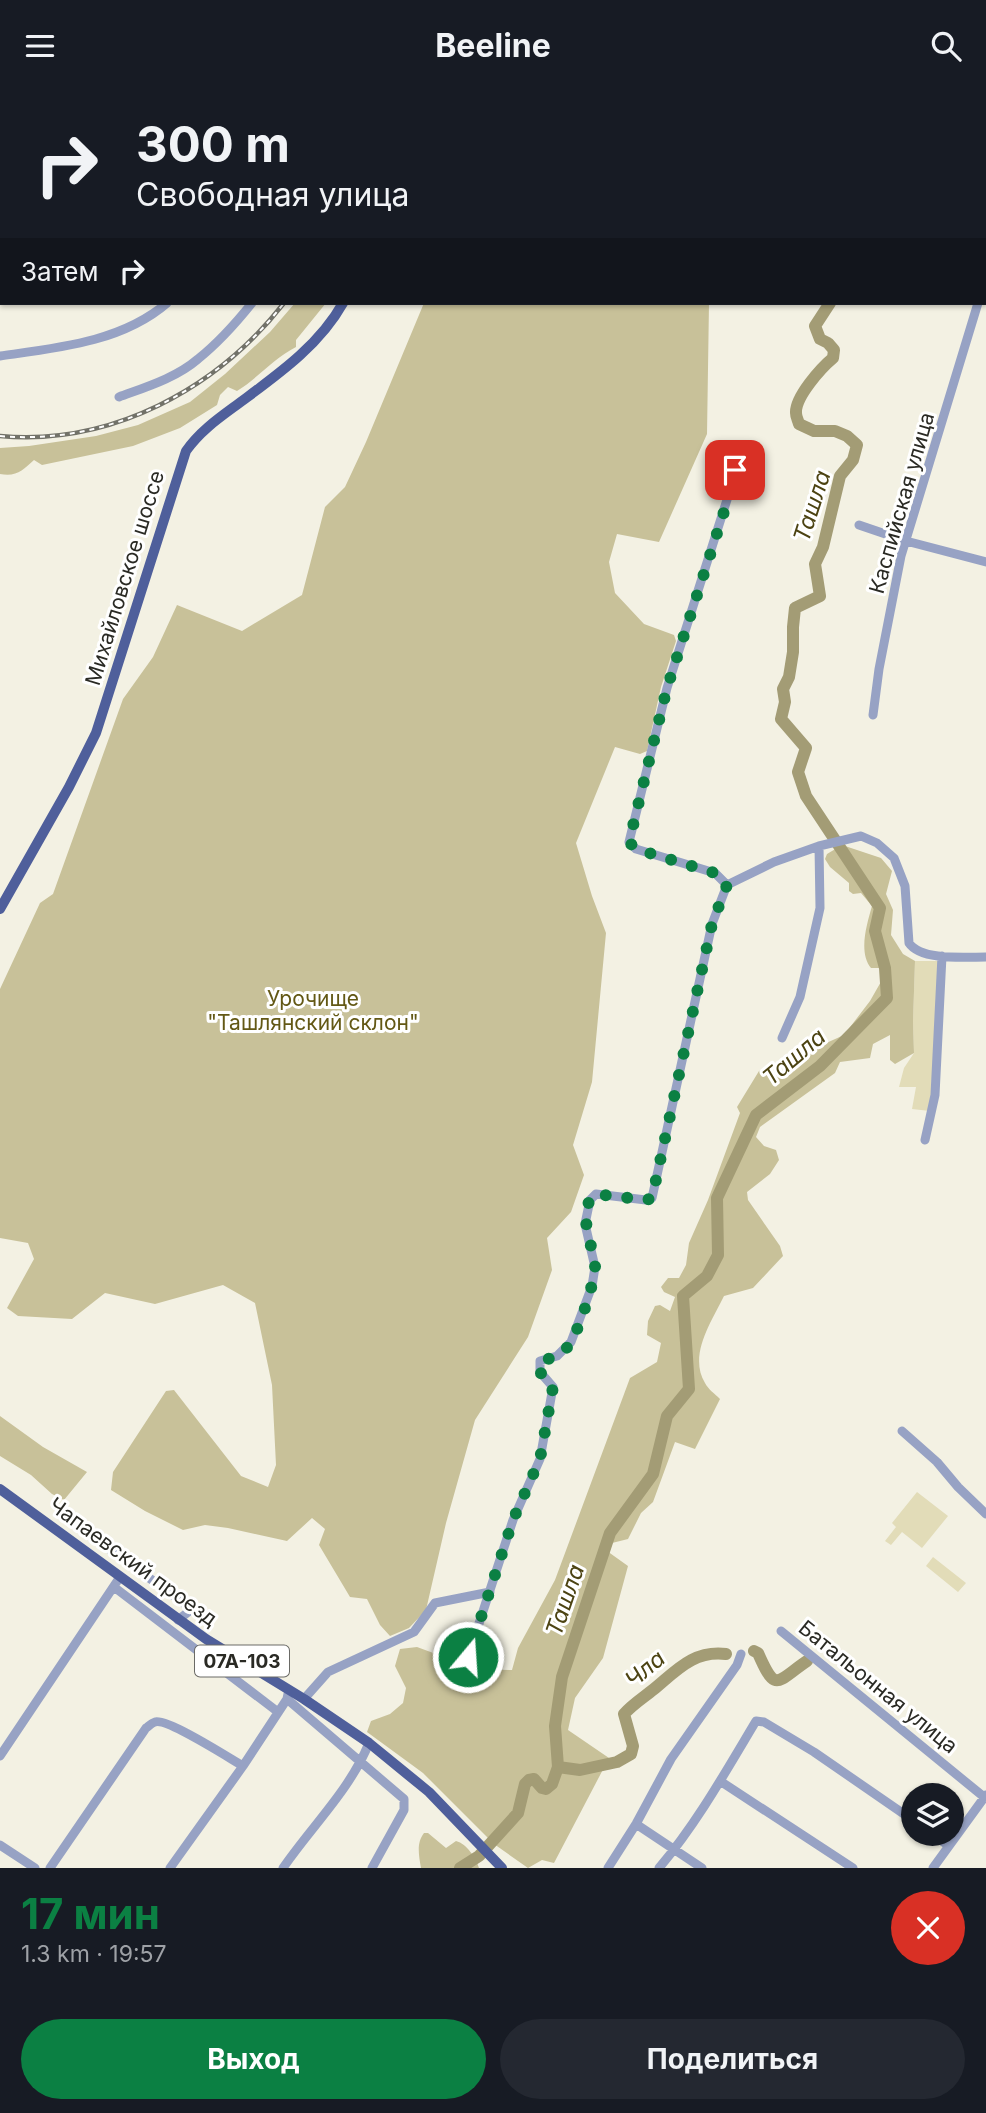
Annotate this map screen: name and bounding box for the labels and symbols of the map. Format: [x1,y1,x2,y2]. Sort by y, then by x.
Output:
street label: Каспийская улица [864,409,939,596]
pin [705,440,765,500]
street label: Михайловское шоссе [80,467,169,688]
water label: Ташла [787,467,837,545]
park label: Урочище "Ташлянский склон" [207,986,419,1035]
water label: Ташла [757,1023,831,1091]
street label: Чапаевский проезд [44,1492,223,1631]
water label: Ташла [540,1561,590,1639]
street label: Батальонная улица [794,1615,963,1758]
position arrow [431,1620,505,1694]
water label: Чла [619,1644,671,1694]
road number: 07А-103 [195,1645,289,1677]

